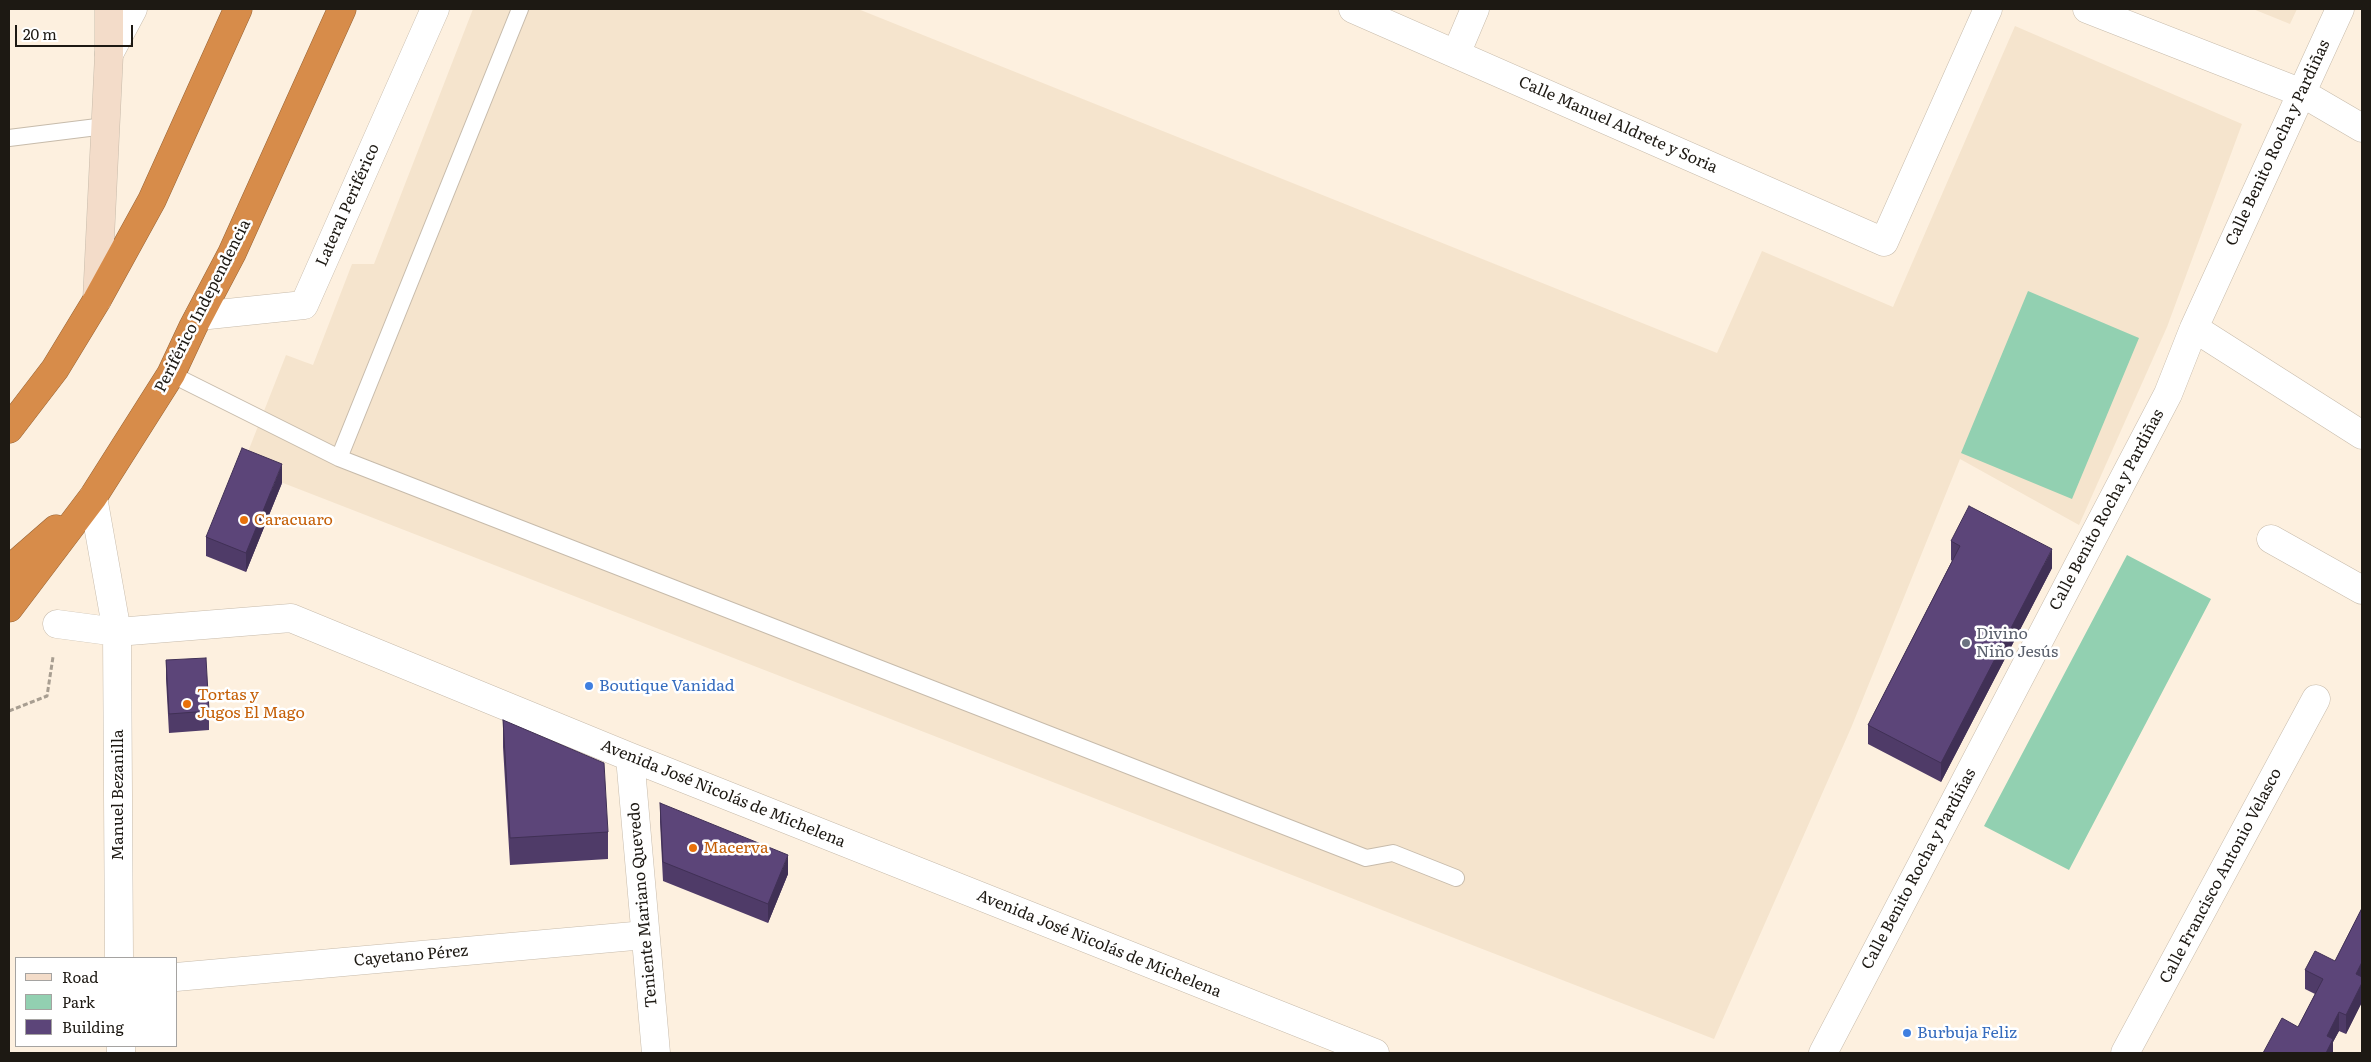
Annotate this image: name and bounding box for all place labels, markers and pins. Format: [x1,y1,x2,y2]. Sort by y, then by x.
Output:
place label: Caracuaro [254,510,333,530]
marker: Caracuaro [238,514,250,526]
place label: Divino Niño Jesús [1976,624,2058,662]
marker: Divino Niño Jesús [1960,637,1972,649]
place label: Boutique Vanidad [599,676,735,696]
marker: Boutique Vanidad [583,680,595,692]
place label: Tortas y Jugos El Mago [197,685,305,723]
marker: Tortas y Jugos El Mago [181,698,193,710]
place label: Macerva [703,838,769,858]
marker: Macerva [687,842,699,854]
place label: Burbuja Feliz [1917,1023,2017,1043]
marker: Burbuja Feliz [1901,1027,1913,1039]

